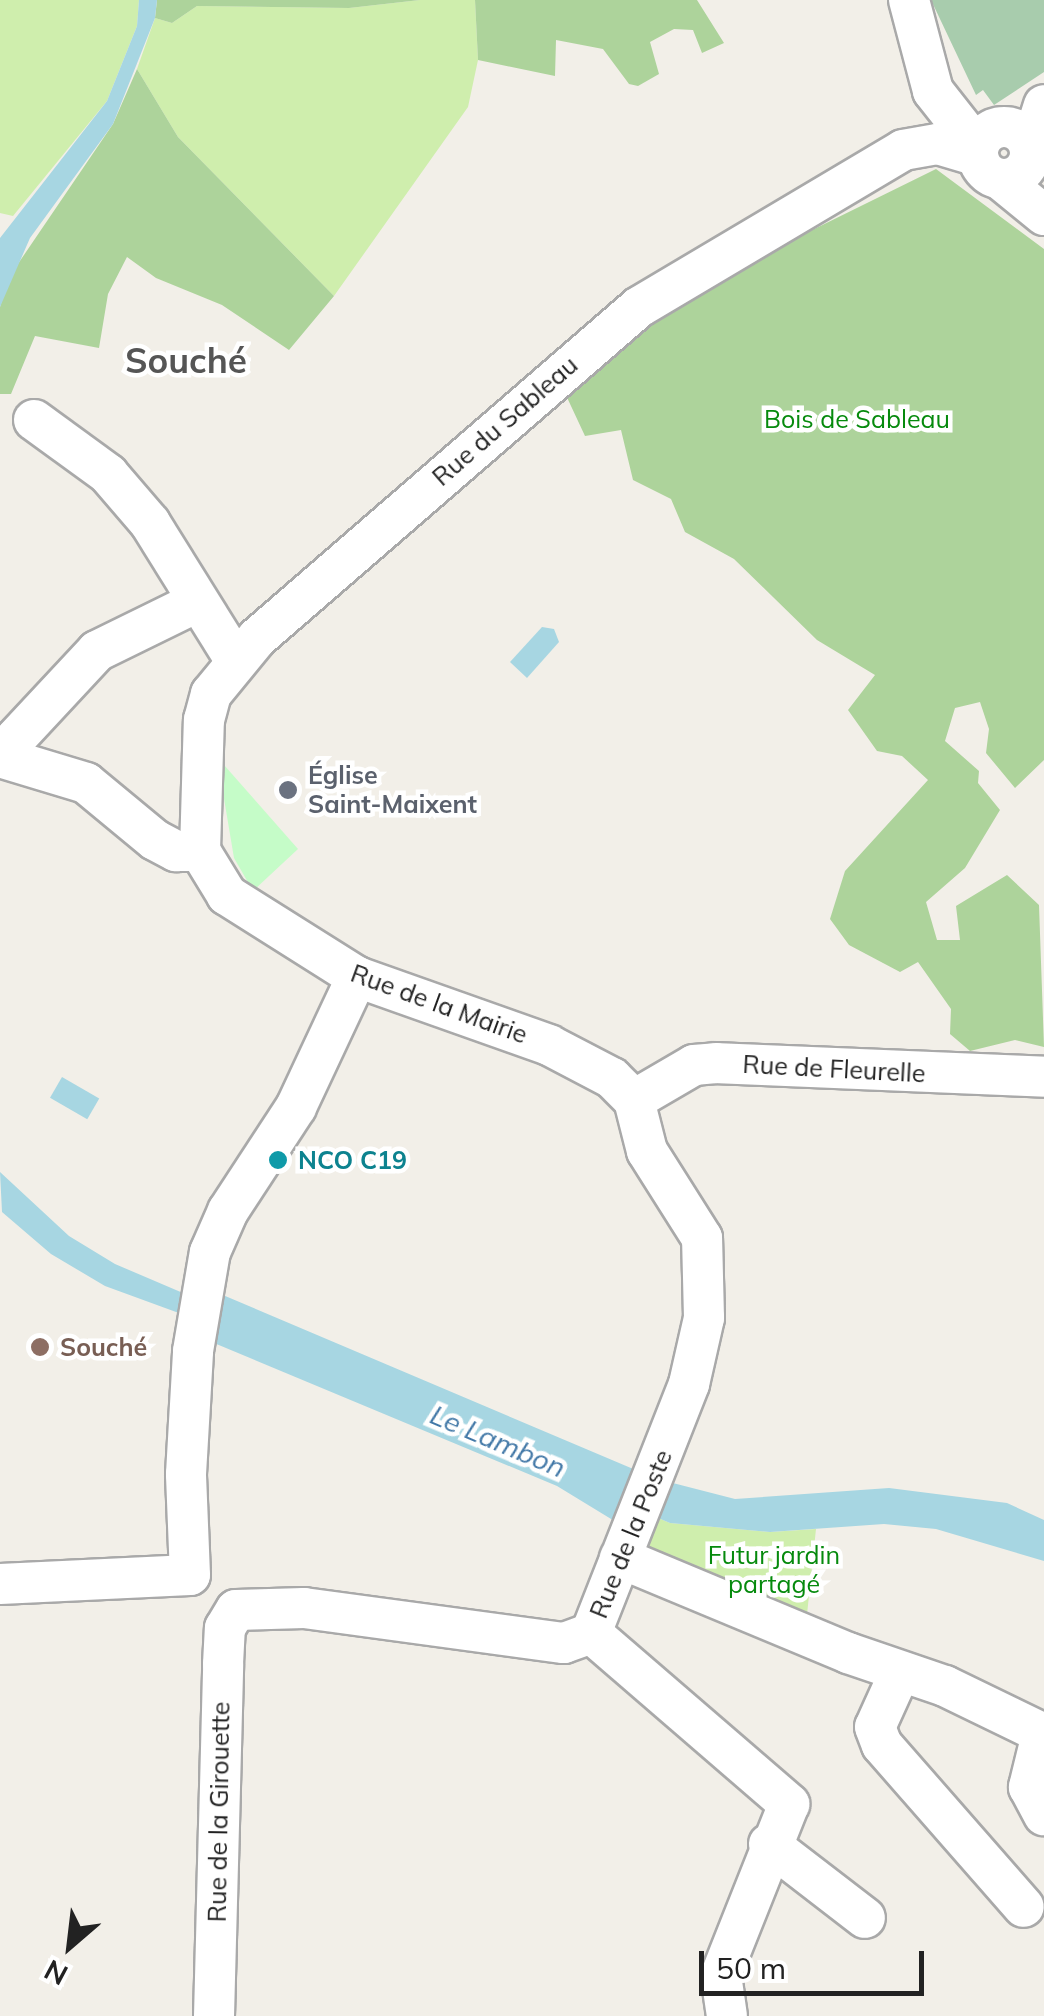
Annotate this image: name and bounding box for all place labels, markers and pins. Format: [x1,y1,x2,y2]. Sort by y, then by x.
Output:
place label: Église Saint-Maixent [308,761,477,820]
marker: Église Saint-Maixent [277,779,299,801]
place label: NCO C19 [298,1145,407,1175]
marker: NCO C19 [267,1149,289,1171]
place label: Souché [60,1332,147,1362]
marker: Souché [29,1336,51,1358]

